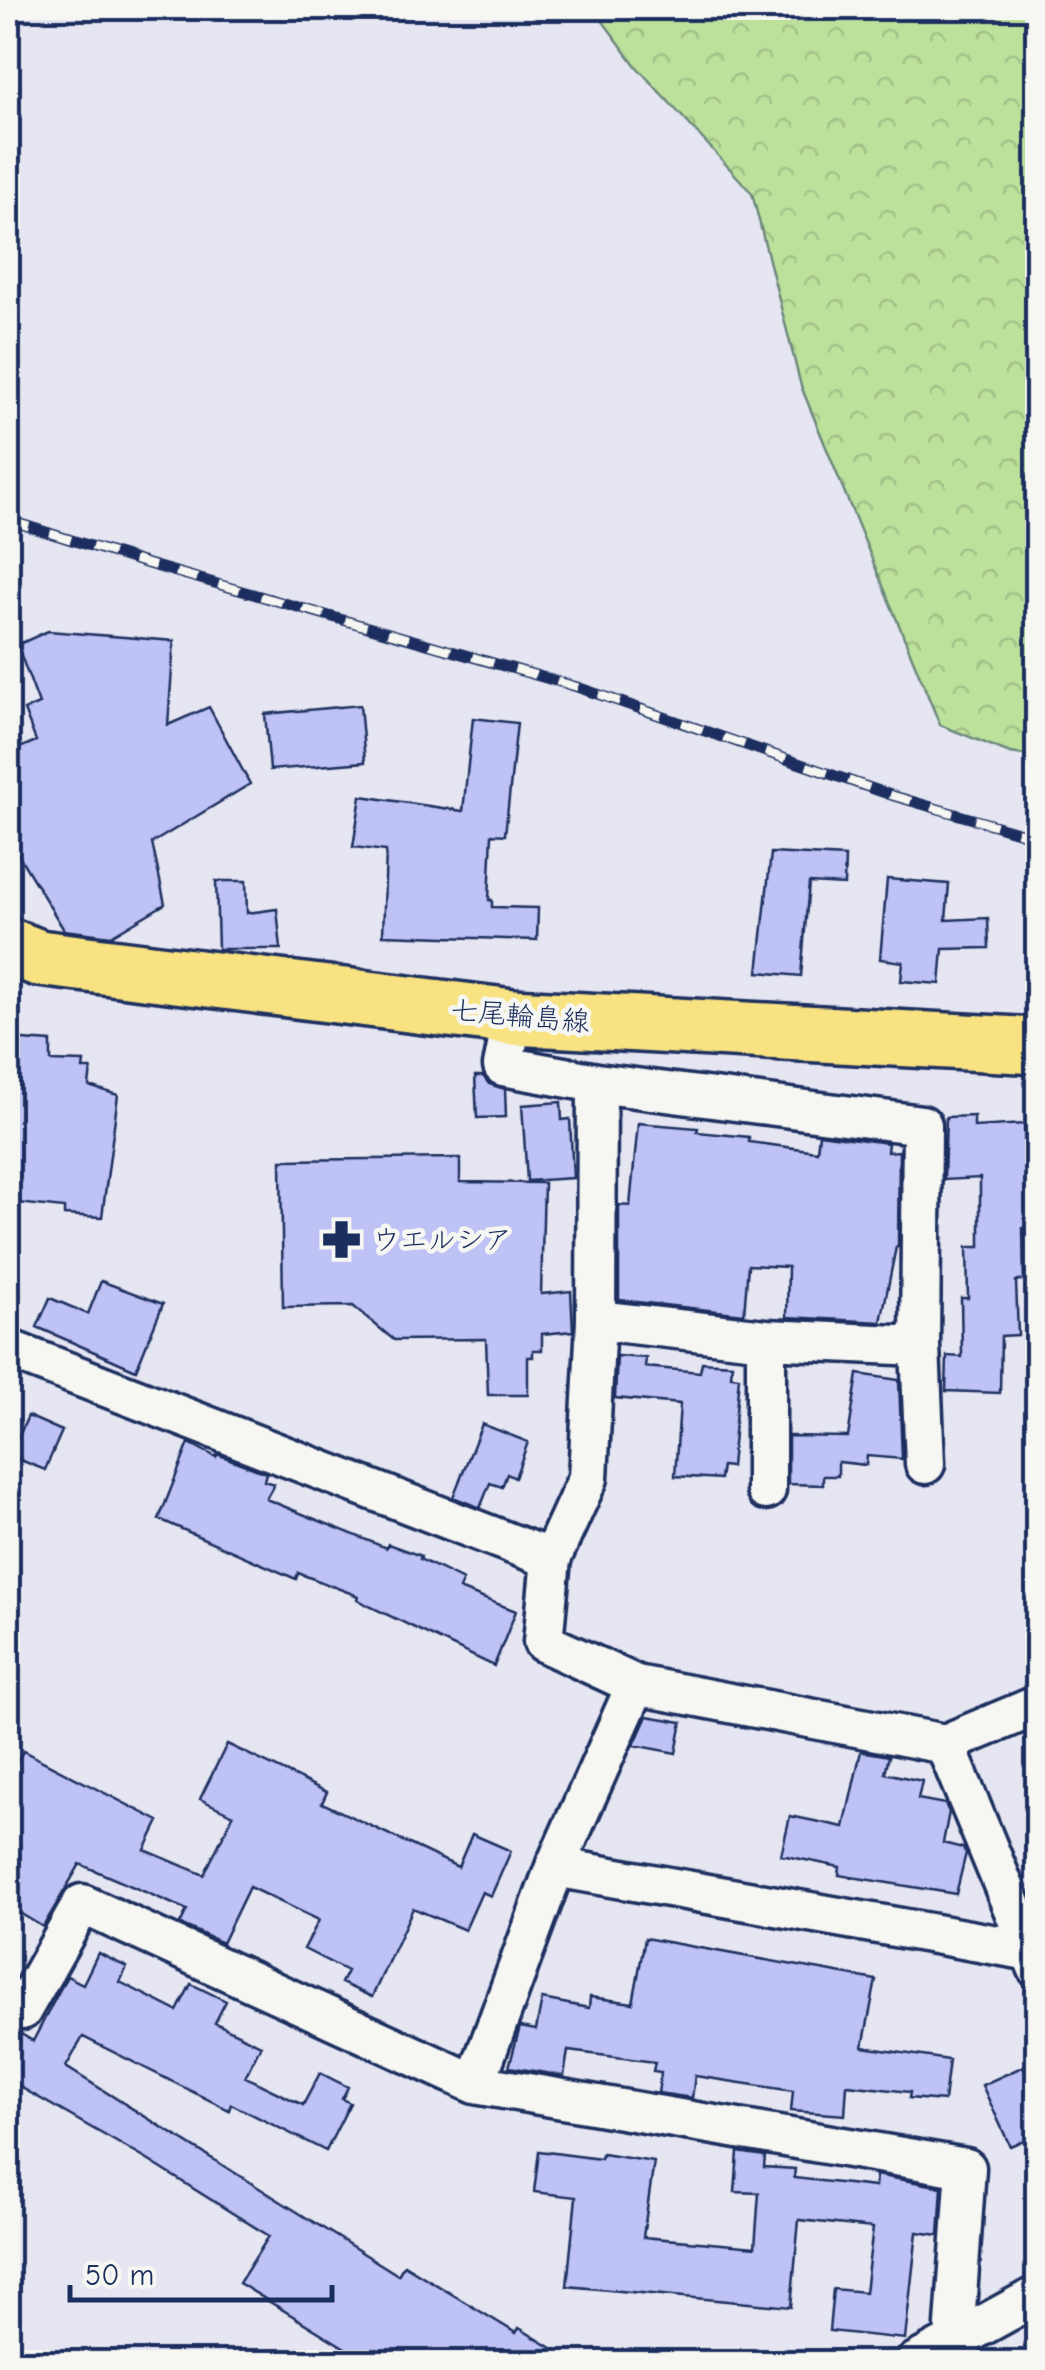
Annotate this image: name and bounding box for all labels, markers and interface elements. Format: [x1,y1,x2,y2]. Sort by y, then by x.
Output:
street label: 七尾輪島線 [449,994,591,1038]
pharmacy icon: ウエルシア [321,1219,363,1261]
place label: ウエルシア [372,1224,512,1256]
scale bar [70,2240,332,2302]
text: 50 m [85,2258,154,2293]

